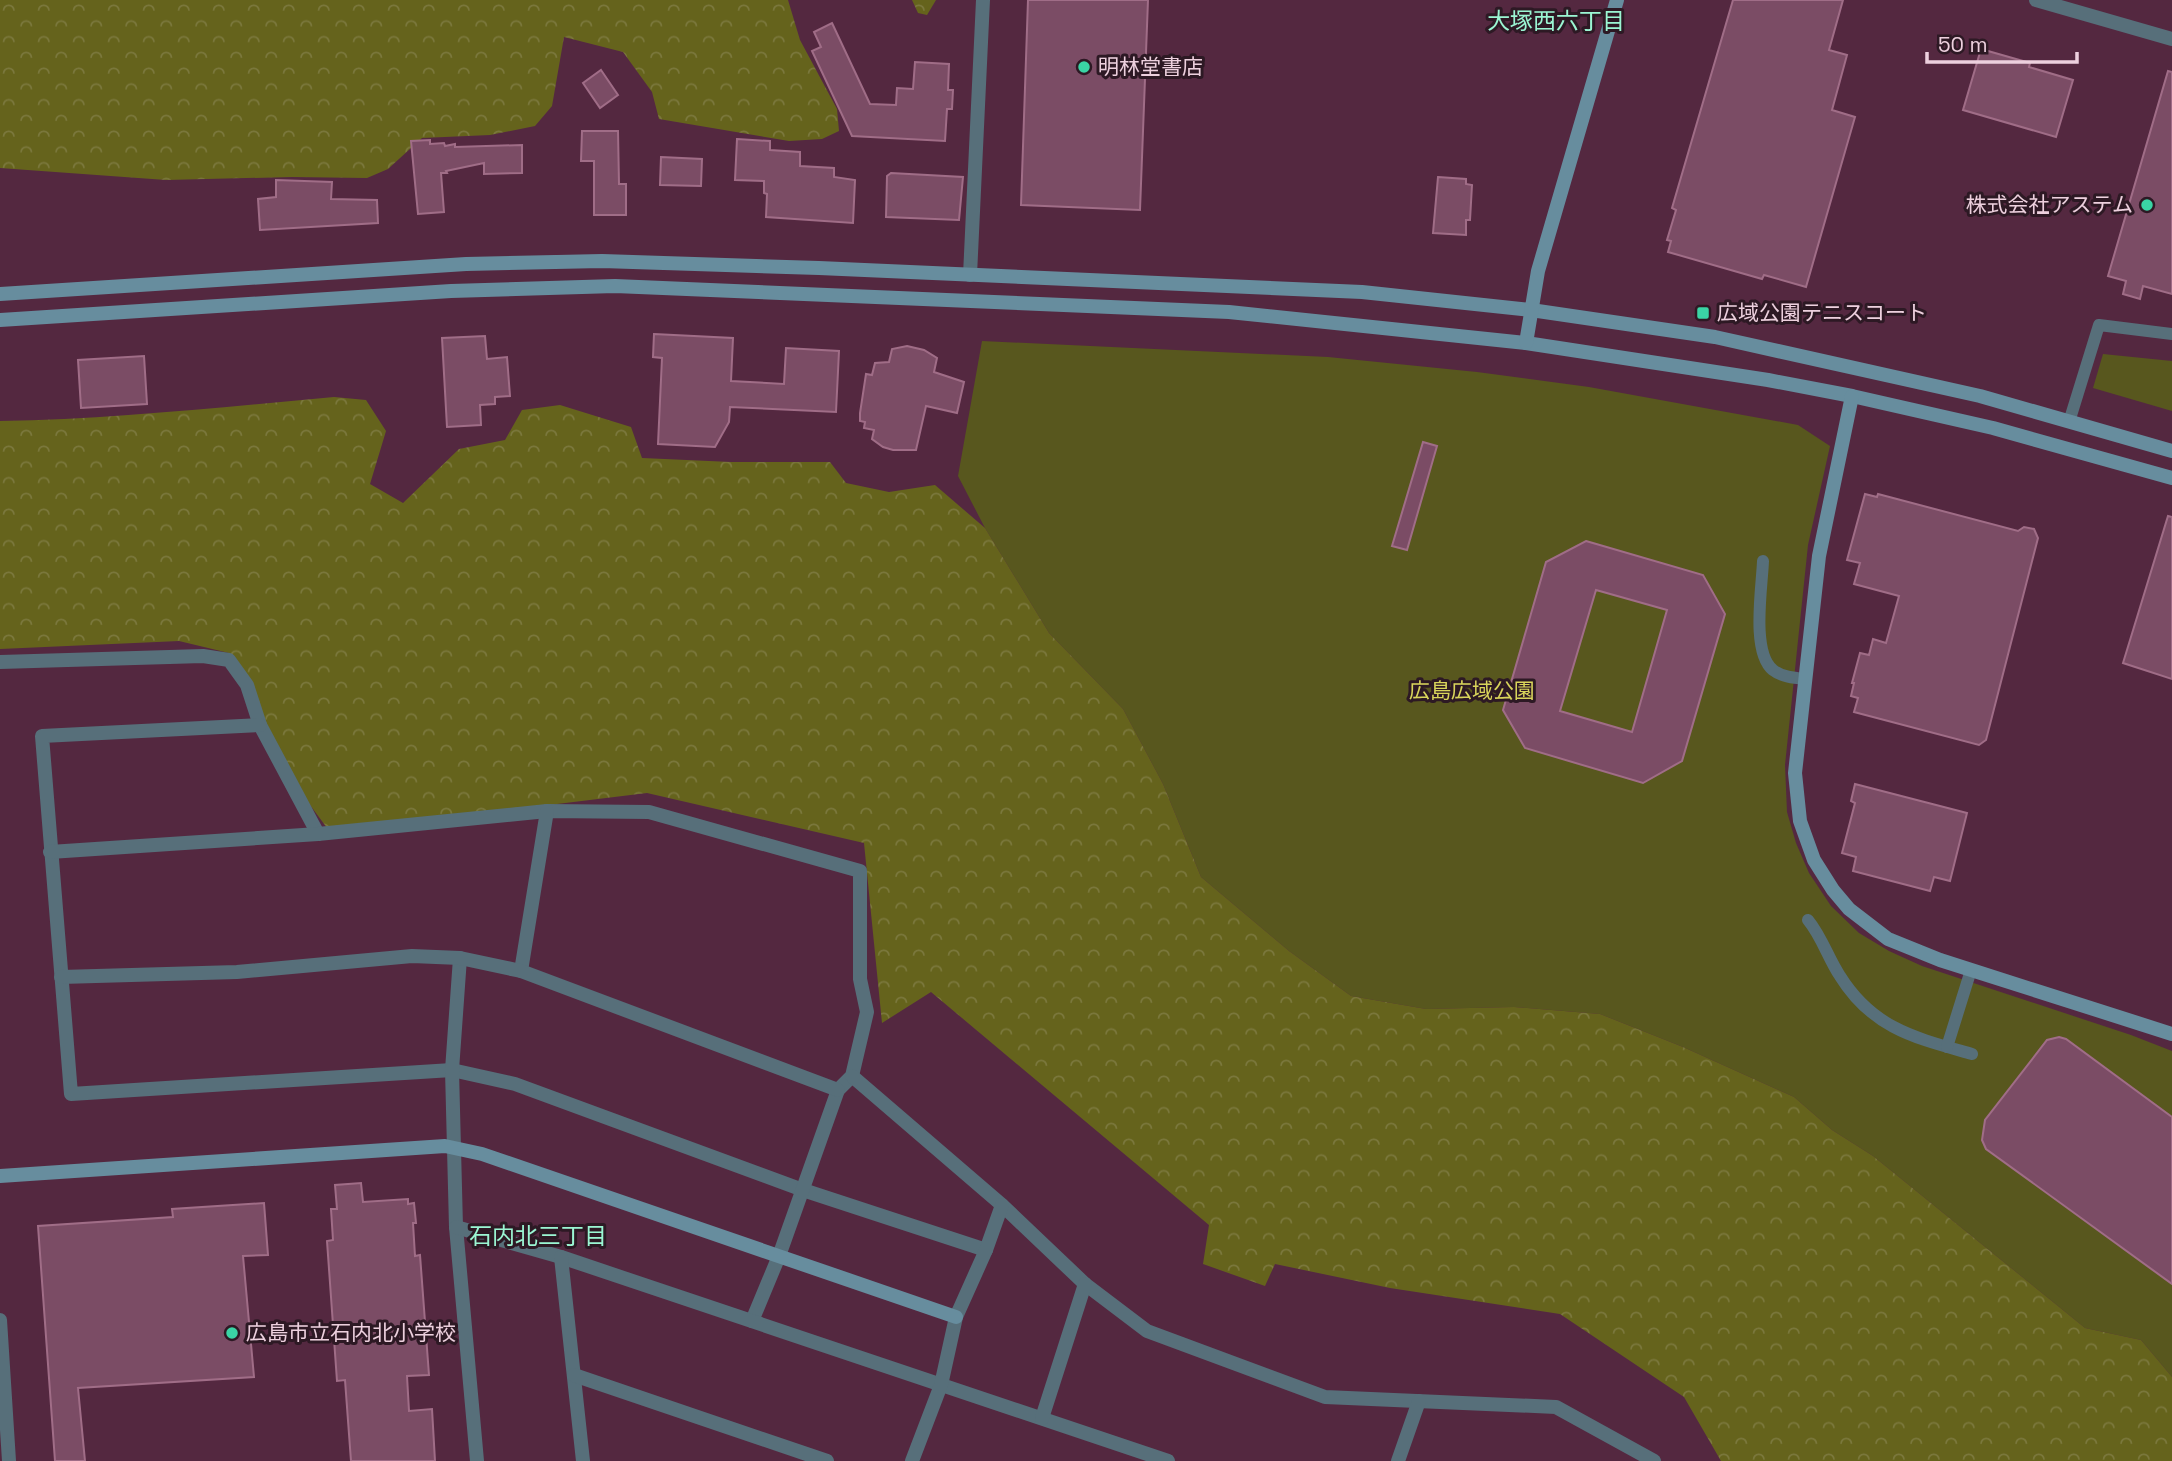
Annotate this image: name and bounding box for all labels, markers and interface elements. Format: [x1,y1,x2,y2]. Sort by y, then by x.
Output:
district label: 大塚西六丁目 [1487,6,1625,36]
scale bar [1927,21,2078,65]
text: 50 m [1938,31,1988,58]
place label: 明林堂書店 [1098,53,1203,80]
marker: 明林堂書店 [1076,59,1092,75]
place label: 株式会社アステム [1966,191,2133,218]
marker: 株式会社アステム [2139,197,2155,213]
place label: 広域公園テニスコート [1717,299,1927,326]
marker: 広域公園テニスコート [1695,305,1711,321]
park label: 広島広域公園 [1409,677,1535,704]
district label: 石内北三丁目 [469,1221,607,1251]
place label: 広島市立石内北小学校 [246,1319,456,1346]
marker: 広島市立石内北小学校 [224,1325,240,1341]

